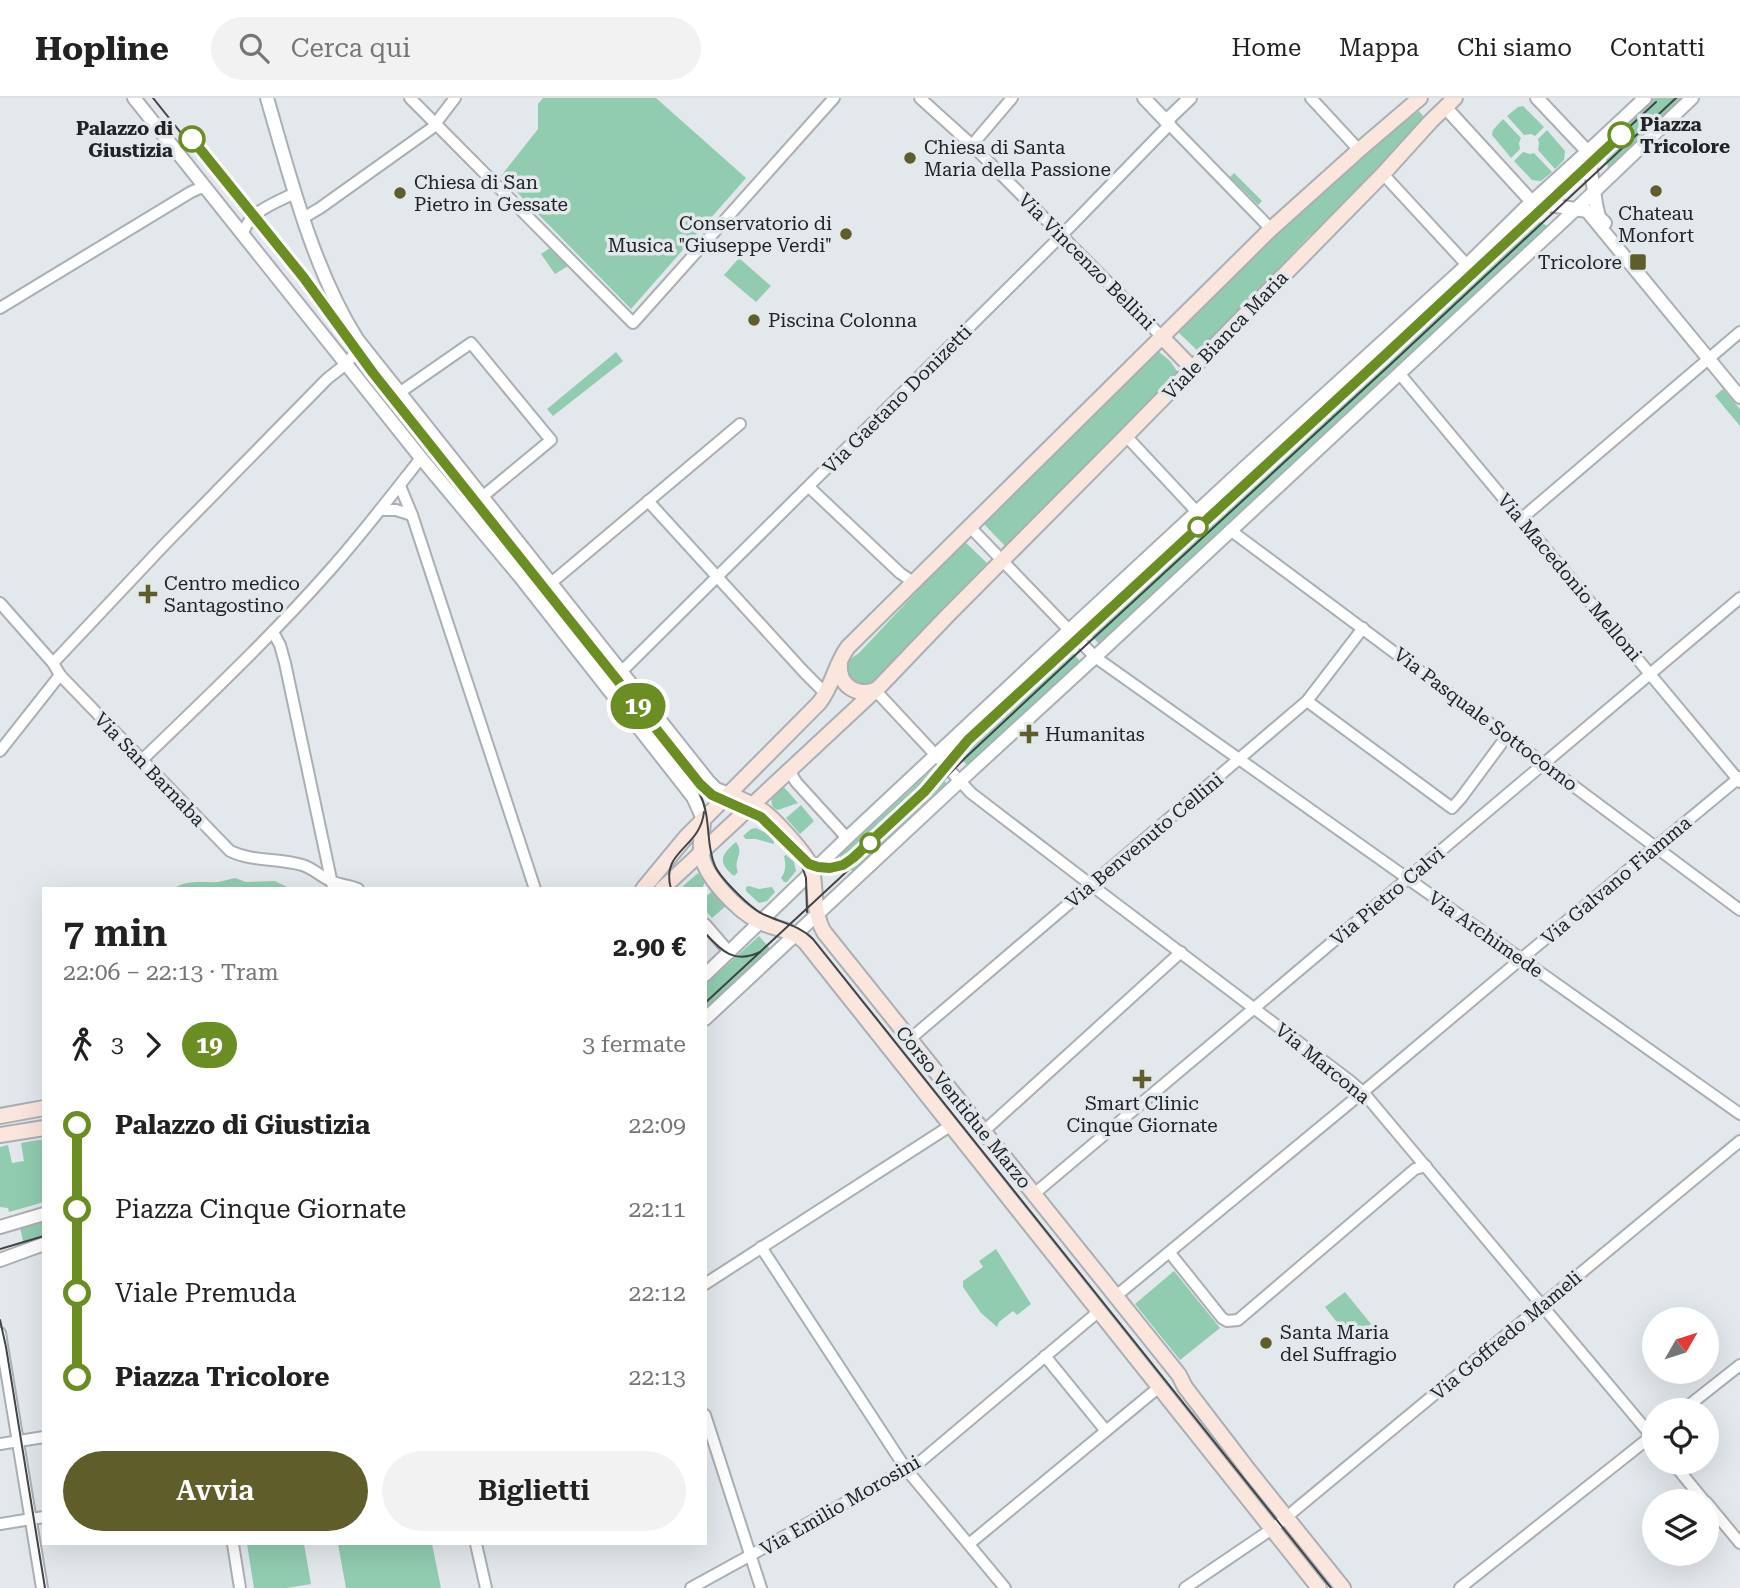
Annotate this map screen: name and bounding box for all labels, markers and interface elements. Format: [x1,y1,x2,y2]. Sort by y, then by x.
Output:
search box [211,17,701,80]
text: Hopline [35,29,169,68]
icon: search [235,29,273,67]
text: Cerca qui [291,33,411,63]
text: Home [1232,34,1301,62]
text: Mappa [1339,34,1419,62]
text: Chi siamo [1457,34,1572,62]
text: Contatti [1610,34,1705,62]
place label: Piazza Tricolore [1640,113,1730,158]
place label: Palazzo di Giustizia [76,117,173,162]
marker: Piazza Tricolore [1608,122,1634,148]
marker: Palazzo di Giustizia [179,126,205,152]
place label: Chiesa di Santa Maria della Passione [924,136,1111,181]
marker: Chiesa di Santa Maria della Passione [902,150,918,166]
place label: Chiesa di San Pietro in Gessate [414,171,568,216]
marker: Chateau Monfort [1648,183,1664,199]
marker: Chiesa di San Pietro in Gessate [392,185,408,201]
street label: Via Vincenzo Bellini [1013,188,1160,335]
place label: Chateau Monfort [1618,202,1694,247]
place label: Conservatorio di Musica "Giuseppe Verdi" [608,212,832,257]
marker: Conservatorio di Musica "Giuseppe Verdi" [838,226,854,242]
place label: Tricolore [1538,251,1622,274]
marker: Tricolore [1628,252,1648,272]
street label: Viale Bianca Maria [1158,266,1293,405]
place label: Piscina Colonna [768,309,918,332]
marker: Piscina Colonna [746,312,762,328]
street label: Via Gaetano Donizetti [818,320,976,478]
street label: Via Macedonio Melloni [1493,489,1647,666]
unlabelled marker [1188,517,1208,537]
place label: Centro medico Santagostino [164,572,300,617]
marker: Centro medico Santagostino [138,584,158,604]
street label: Via Pasquale Sottocorno [1389,643,1582,796]
line badge: 19 [606,683,670,729]
text: 19 [625,692,651,720]
street label: Via San Barnaba [89,708,210,832]
place label: Humanitas [1045,723,1145,746]
marker: Humanitas [1019,724,1039,744]
street label: Via Benvenuto Cellini [1061,768,1228,913]
street label: Via Galvano Fiamma [1537,811,1696,950]
unlabelled marker [860,833,880,853]
street label: Via Pietro Calvi [1326,842,1449,951]
street label: Via Archimede [1424,886,1548,982]
text: 7 min [63,911,168,955]
text: 2.90 € [613,932,686,962]
text: 22:06 – 22:13 · Tram [63,959,279,986]
street label: Via Marcona [1271,1018,1375,1109]
street label: Corso Ventidue Marzo [891,1021,1036,1193]
icon: walk [63,1026,101,1064]
icon: forward [134,1026,172,1064]
text: 3 [111,1031,124,1058]
text: 19 [196,1031,223,1059]
text: 3 fermate [582,1031,686,1058]
marker: Smart Clinic Cinque Giornate [1132,1069,1152,1089]
place label: Smart Clinic Cinque Giornate [1066,1092,1218,1137]
text: Palazzo di Giustizia [115,1110,370,1140]
text: 22:09 [629,1112,686,1139]
text: Piazza Cinque Giornate [115,1194,406,1224]
text: 22:11 [629,1196,686,1223]
street label: Via Goffredo Mameli [1426,1266,1586,1405]
text: Viale Premuda [115,1278,296,1308]
text: 22:12 [629,1280,686,1307]
north arrow [1642,1307,1718,1384]
map controls [1642,1307,1719,1566]
place label: Santa Maria del Suffragio [1280,1321,1397,1366]
marker: Santa Maria del Suffragio [1258,1335,1274,1351]
text: Piazza Tricolore [115,1362,329,1392]
text: 22:13 [629,1364,686,1391]
button: locate [1642,1398,1719,1475]
street label: Via Emilio Morosini [756,1450,924,1561]
button: Avvia [63,1451,368,1531]
button: Biglietti [382,1451,686,1531]
button: layers [1642,1489,1719,1566]

